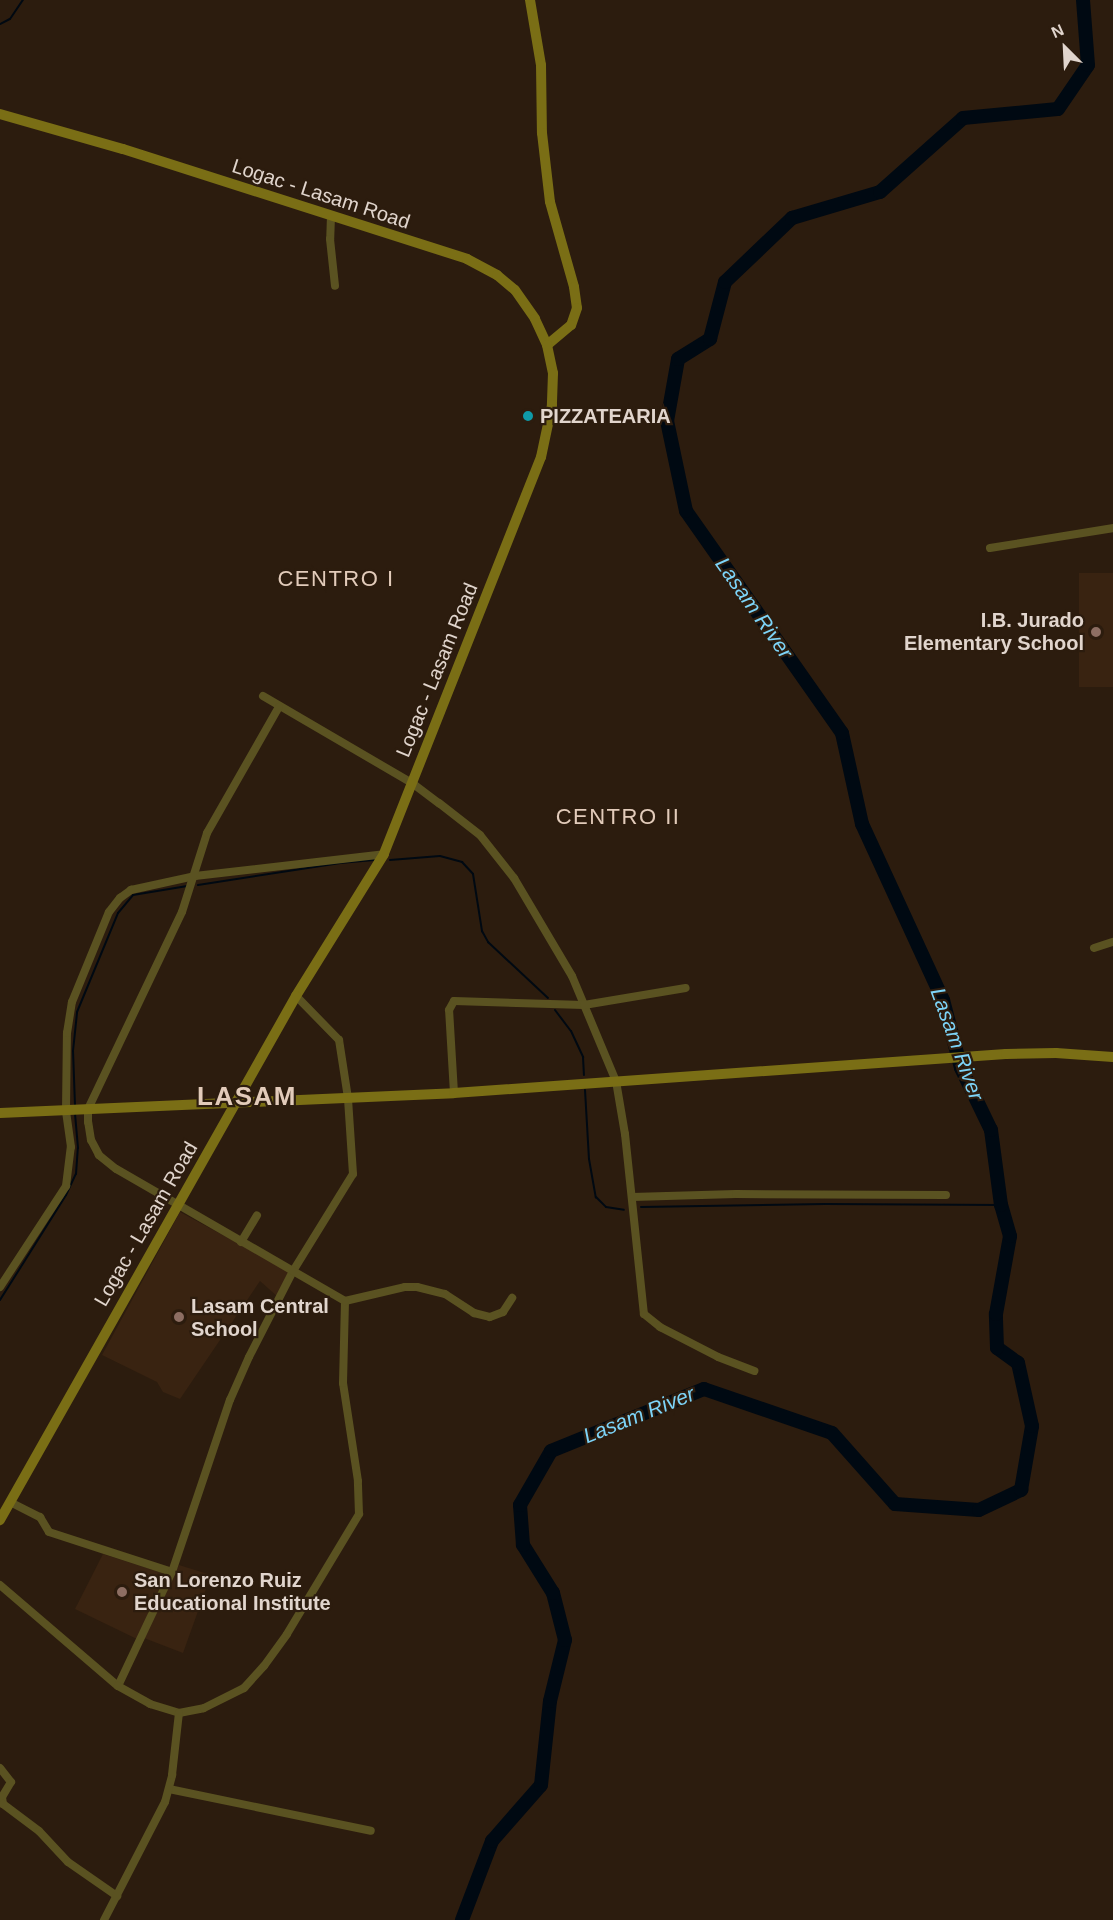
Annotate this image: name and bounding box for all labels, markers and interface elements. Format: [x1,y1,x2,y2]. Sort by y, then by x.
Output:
north arrow [1035,18,1095,78]
text: N [1049,21,1066,41]
street label: Logac - Lasam Road [229,154,413,234]
place label: PIZZATEARIA [540,404,671,428]
marker: PIZZATEARIA [521,409,535,423]
water label: Lasam River [710,552,798,664]
district label: CENTRO I [277,566,395,592]
street label: Logac - Lasam Road [391,579,483,761]
place label: I.B. Jurado Elementary School [904,608,1084,655]
marker: I.B. Jurado Elementary School [1089,625,1103,639]
district label: CENTRO II [556,804,680,830]
water label: Lasam River [925,984,989,1104]
district label: LASAM [197,1081,297,1113]
street label: Logac - Lasam Road [89,1138,203,1310]
place label: Lasam Central School [191,1294,329,1341]
marker: Lasam Central School [172,1310,186,1324]
water label: Lasam River [580,1381,698,1449]
place label: San Lorenzo Ruiz Educational Institute [134,1568,331,1615]
marker: San Lorenzo Ruiz Educational Institute [115,1585,129,1599]

